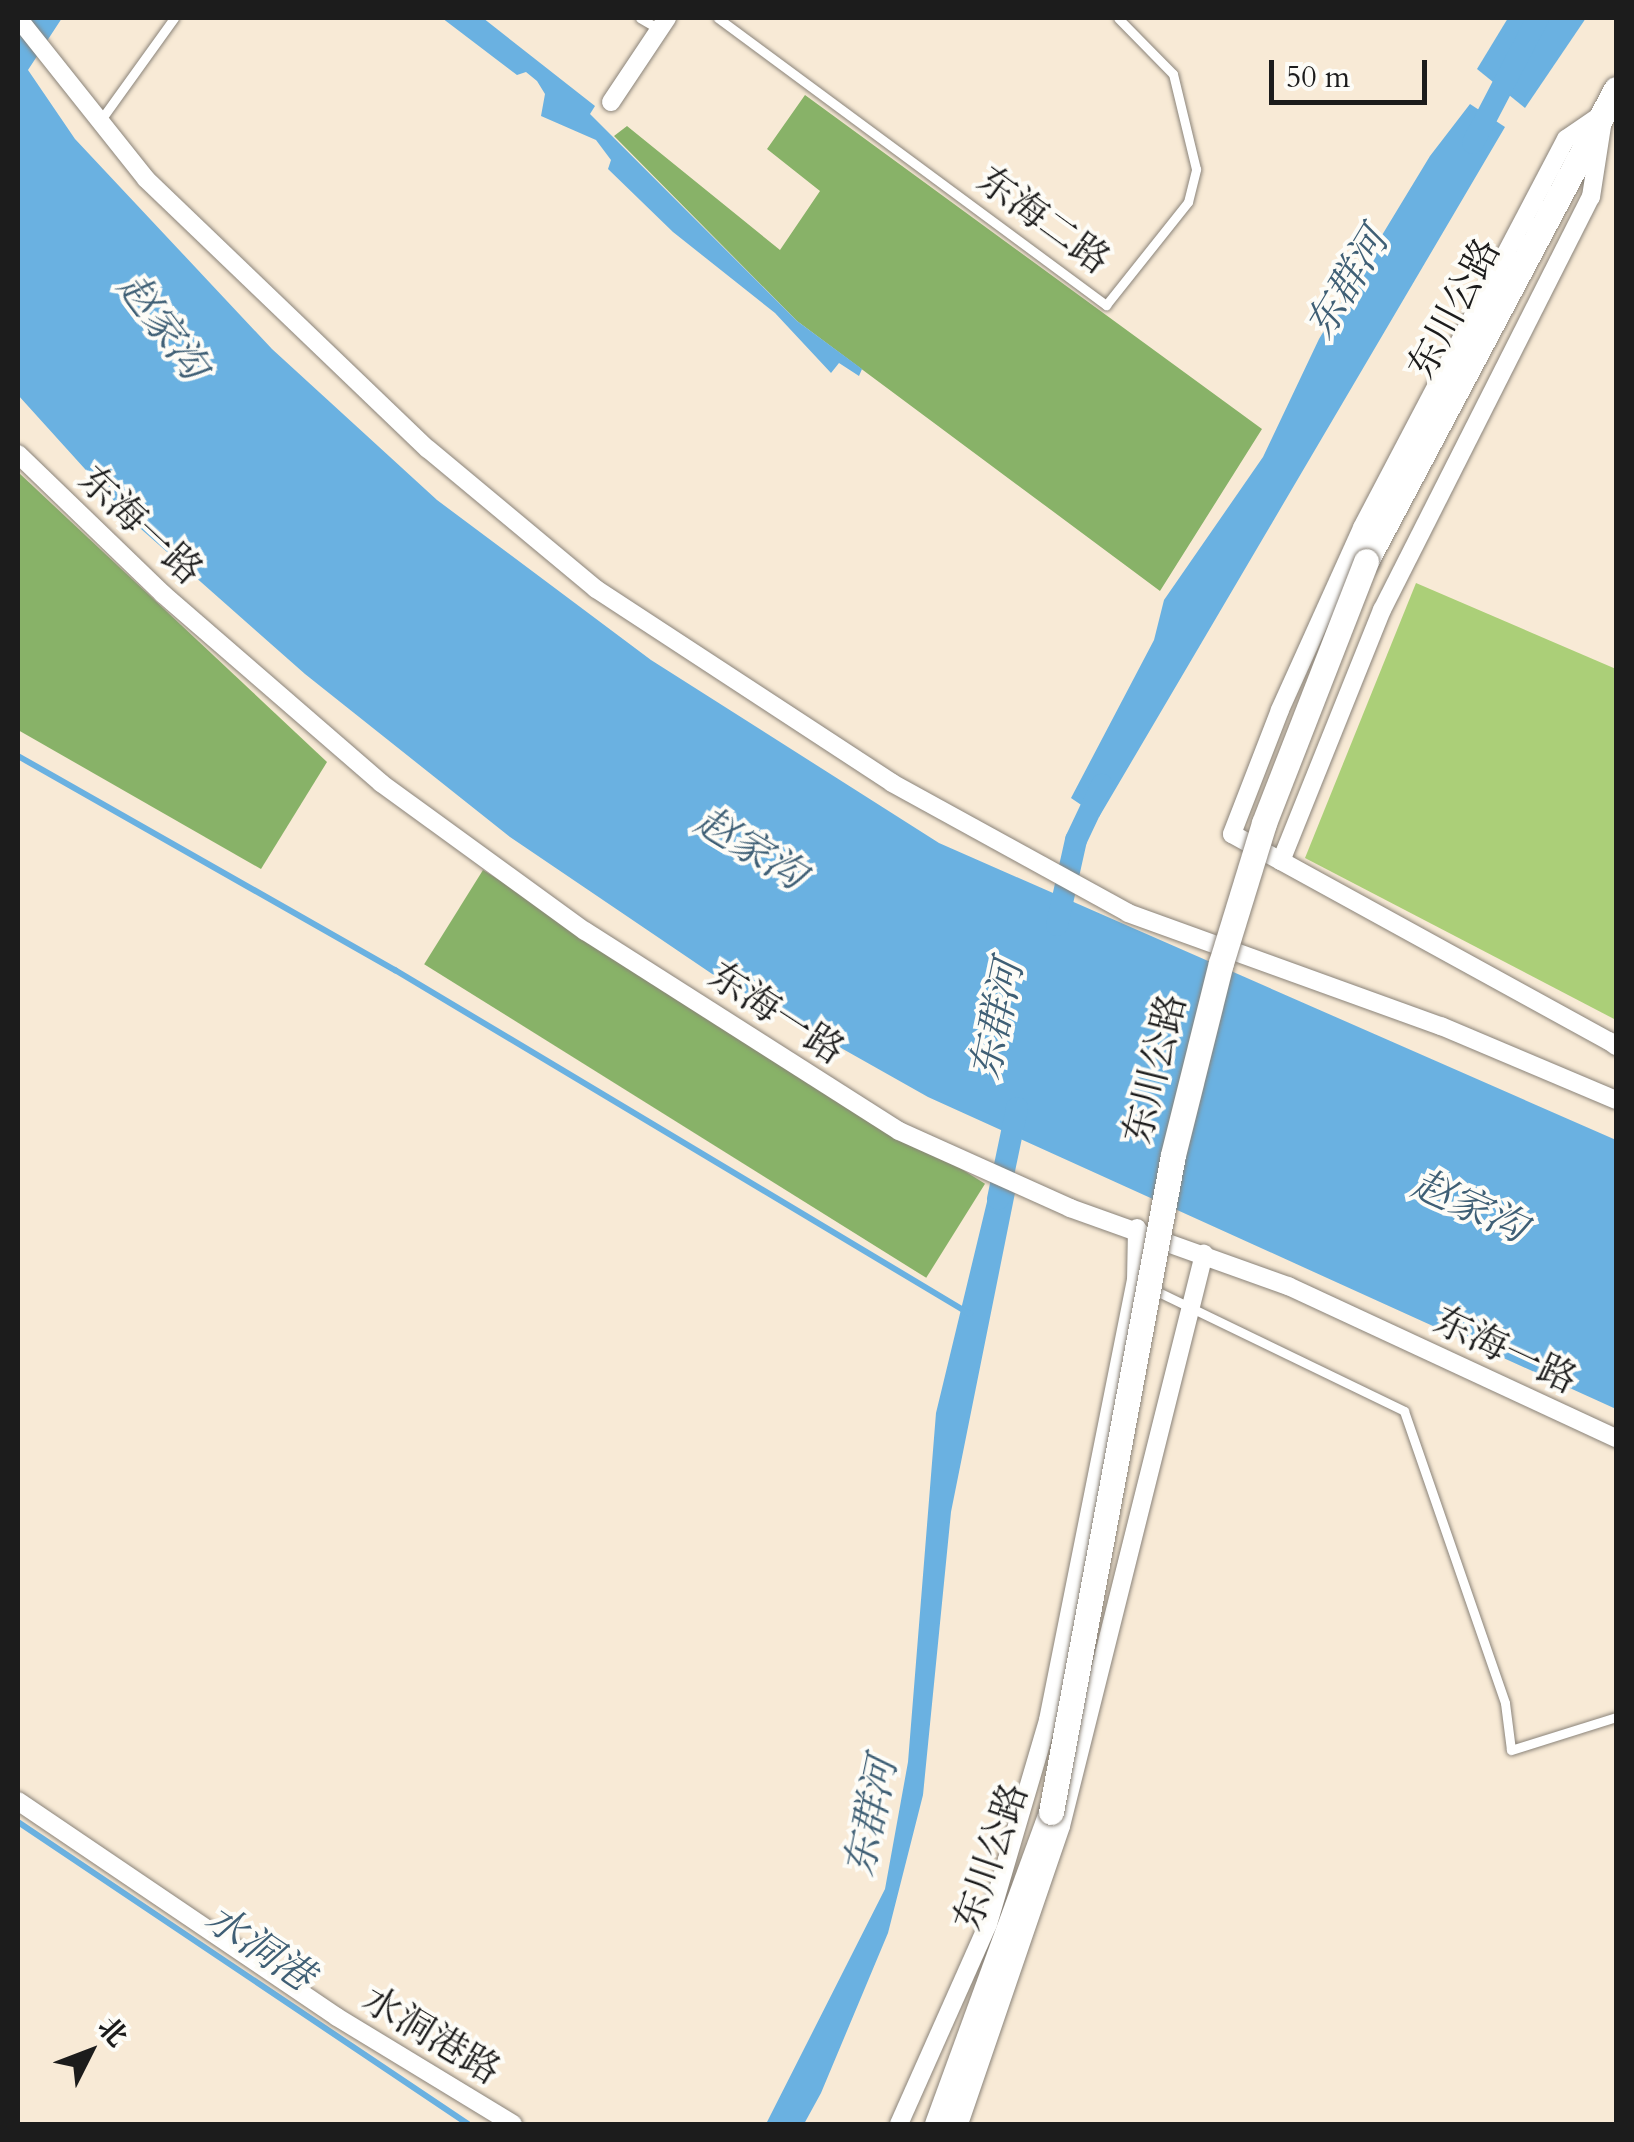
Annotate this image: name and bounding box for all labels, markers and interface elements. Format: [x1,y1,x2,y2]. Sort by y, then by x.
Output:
scale bar [1274,40,1432,102]
text: 50 m [1286,57,1350,98]
street label: 东海二路 [968,158,1118,284]
water label: 东群河 [1297,220,1399,348]
street label: 东川公路 [1399,231,1511,387]
water label: 赵家沟 [107,265,217,389]
street label: 东海一路 [69,457,211,595]
water label: 赵家沟 [686,798,814,900]
street label: 东海一路 [700,953,852,1075]
water label: 东群河 [962,956,1034,1084]
street label: 东川公路 [1115,990,1197,1148]
water label: 赵家沟 [1404,1161,1534,1253]
street label: 东海一路 [1426,1298,1584,1404]
water label: 东群河 [836,1753,908,1881]
street label: 东川公路 [946,1778,1038,1936]
water label: 水洞港 [196,1895,322,2001]
street label: 水洞港路 [354,1977,508,2095]
north arrow [40,2002,140,2102]
text: 北 [89,2009,136,2055]

